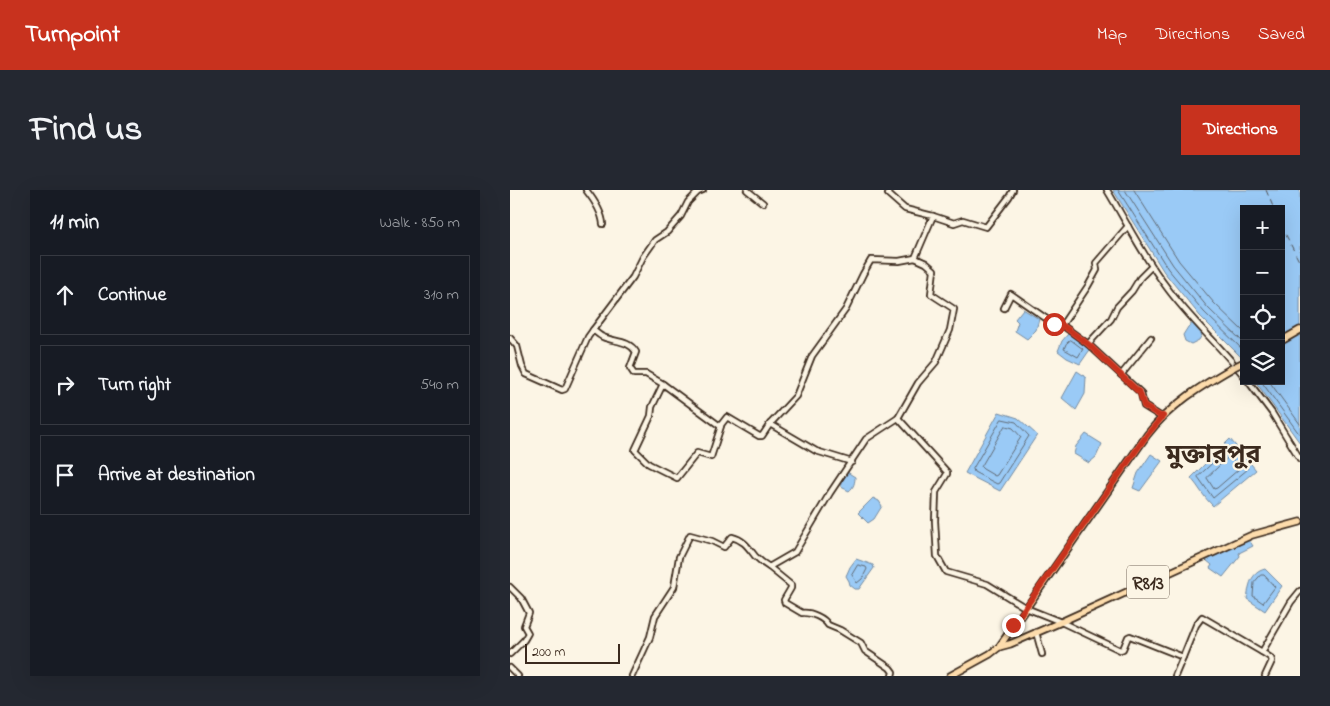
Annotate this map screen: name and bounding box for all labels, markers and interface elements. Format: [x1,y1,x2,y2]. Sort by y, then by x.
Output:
text: Turnpoint [25,18,120,53]
text: Map [1097,22,1127,48]
text: Directions [1155,22,1230,48]
text: Saved [1258,22,1305,48]
text: Find us [30,105,142,156]
button: Directions [1181,105,1300,155]
map controls [1240,205,1285,385]
button: + [1240,205,1285,250]
text: 11 min [50,208,99,238]
text: Walk · 850 m [379,211,460,235]
button: − [1240,250,1285,295]
icon: ahead [51,281,79,309]
text: Continue [98,282,166,309]
text: 310 m [424,283,459,307]
button: locate [1240,295,1285,340]
route start [1043,313,1066,336]
button: layers [1240,340,1285,385]
icon: right [51,371,79,399]
text: Turn right [98,372,171,399]
text: 540 m [420,373,459,397]
district label: মুক্তারপুর [1164,438,1262,474]
icon: arrive [51,461,79,489]
text: Arrive at destination [98,462,255,489]
road number: R813 [1127,566,1169,598]
route end [1002,614,1025,637]
scale bar [525,641,620,664]
text: 200 m [532,642,565,663]

